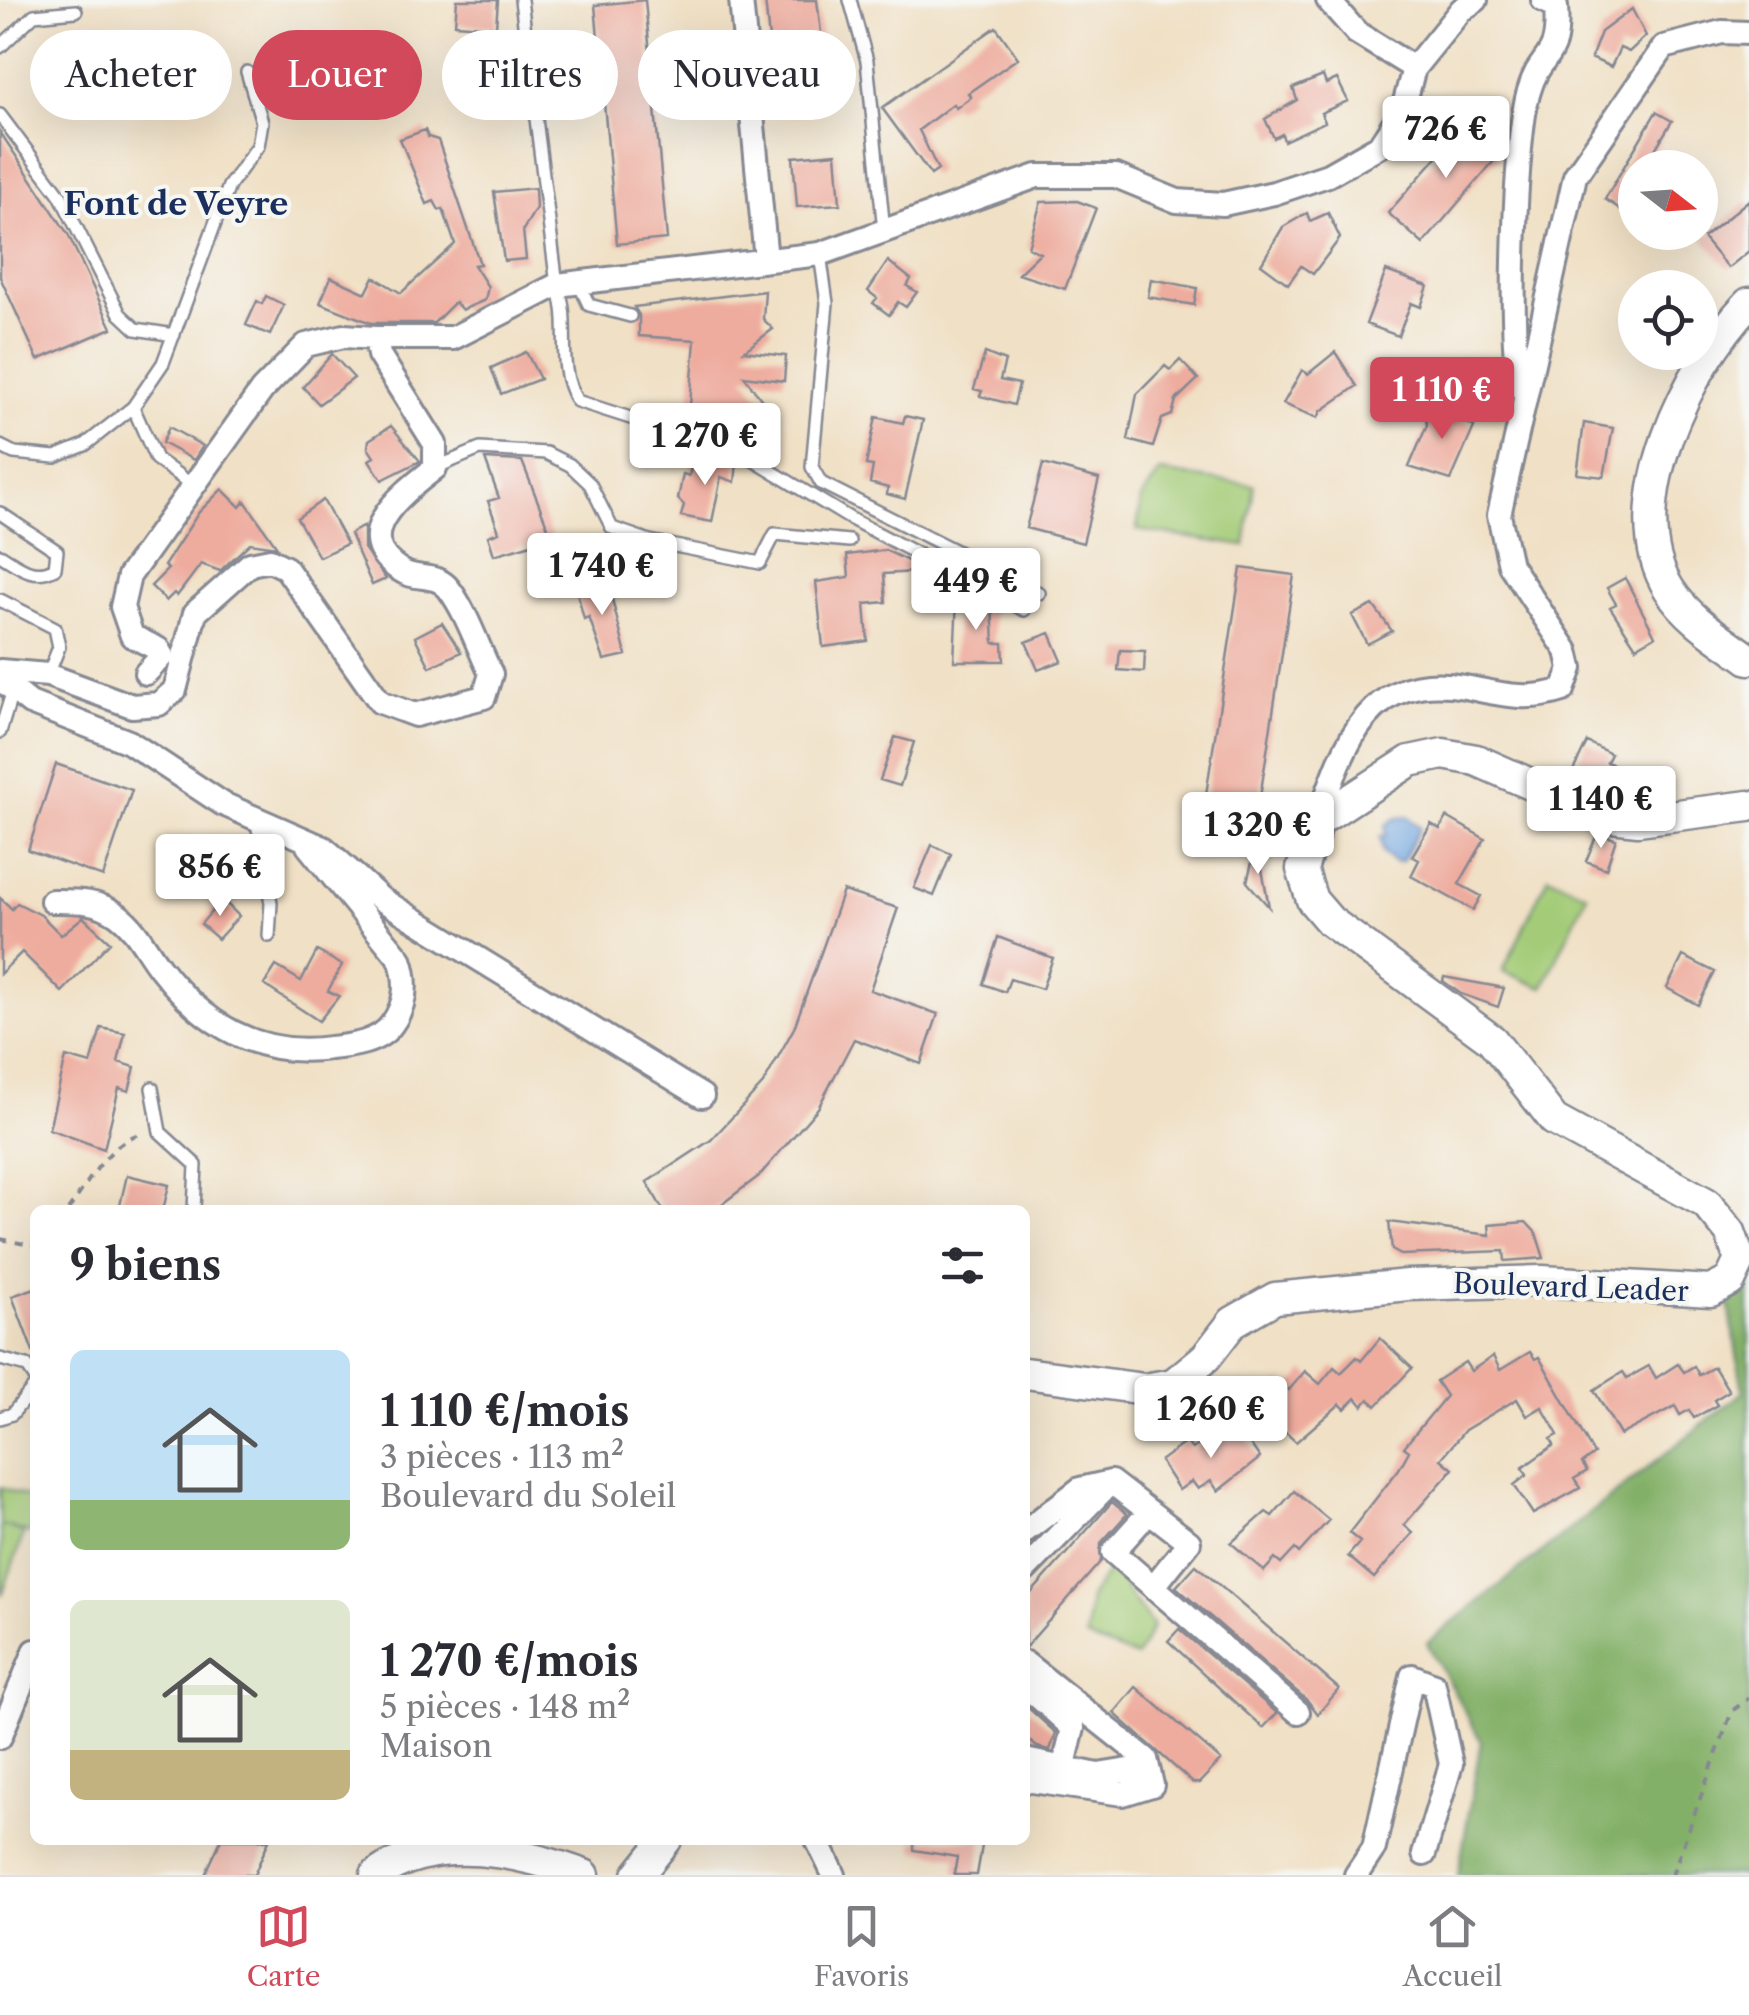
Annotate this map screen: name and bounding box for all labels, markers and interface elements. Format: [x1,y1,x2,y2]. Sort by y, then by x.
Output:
chip: Acheter [30,30,232,120]
chip: Louer [252,30,422,120]
chip: Filtres [442,30,618,120]
chip: Nouveau [638,30,856,120]
pin: 726 € [1376,96,1516,181]
text: 726 € [1404,109,1488,148]
north arrow [1618,150,1718,250]
map controls [1618,150,1718,370]
district label: Font de Veyre [64,184,288,223]
button: locate [1618,270,1718,370]
pin: 1 110 € [1350,357,1534,442]
text: 1 110 € [1392,370,1492,409]
pin: 1 270 € [613,403,797,488]
text: 1 270 € [652,416,758,455]
pin: 1 740 € [510,533,694,618]
text: 1 740 € [549,546,655,585]
pin: 449 € [906,548,1046,633]
text: 449 € [933,561,1019,600]
pin: 1 140 € [1509,766,1693,851]
text: 1 140 € [1549,779,1653,818]
pin: 1 320 € [1166,792,1350,877]
text: 1 320 € [1204,805,1312,844]
pin: 856 € [150,834,290,919]
text: 856 € [178,847,262,886]
icon: filters [935,1238,990,1293]
text: 9 biens [70,1239,221,1291]
street label: Boulevard Leader [1453,1266,1690,1308]
pin: 1 260 € [1119,1376,1303,1461]
text: 1 110 €/mois [380,1385,630,1437]
text: 1 260 € [1156,1389,1266,1428]
icon: home [150,1390,270,1510]
text: 3 pièces · 113 m² [380,1437,624,1476]
text: Boulevard du Soleil [380,1476,676,1515]
text: 1 270 €/mois [380,1635,639,1687]
icon: home [150,1640,270,1760]
text: 5 pièces · 148 m² [380,1687,630,1726]
text: Maison [380,1726,492,1765]
tab: Carte [247,1899,320,1993]
tab: Favoris [814,1899,909,1993]
tab: Accueil [1403,1899,1502,1993]

